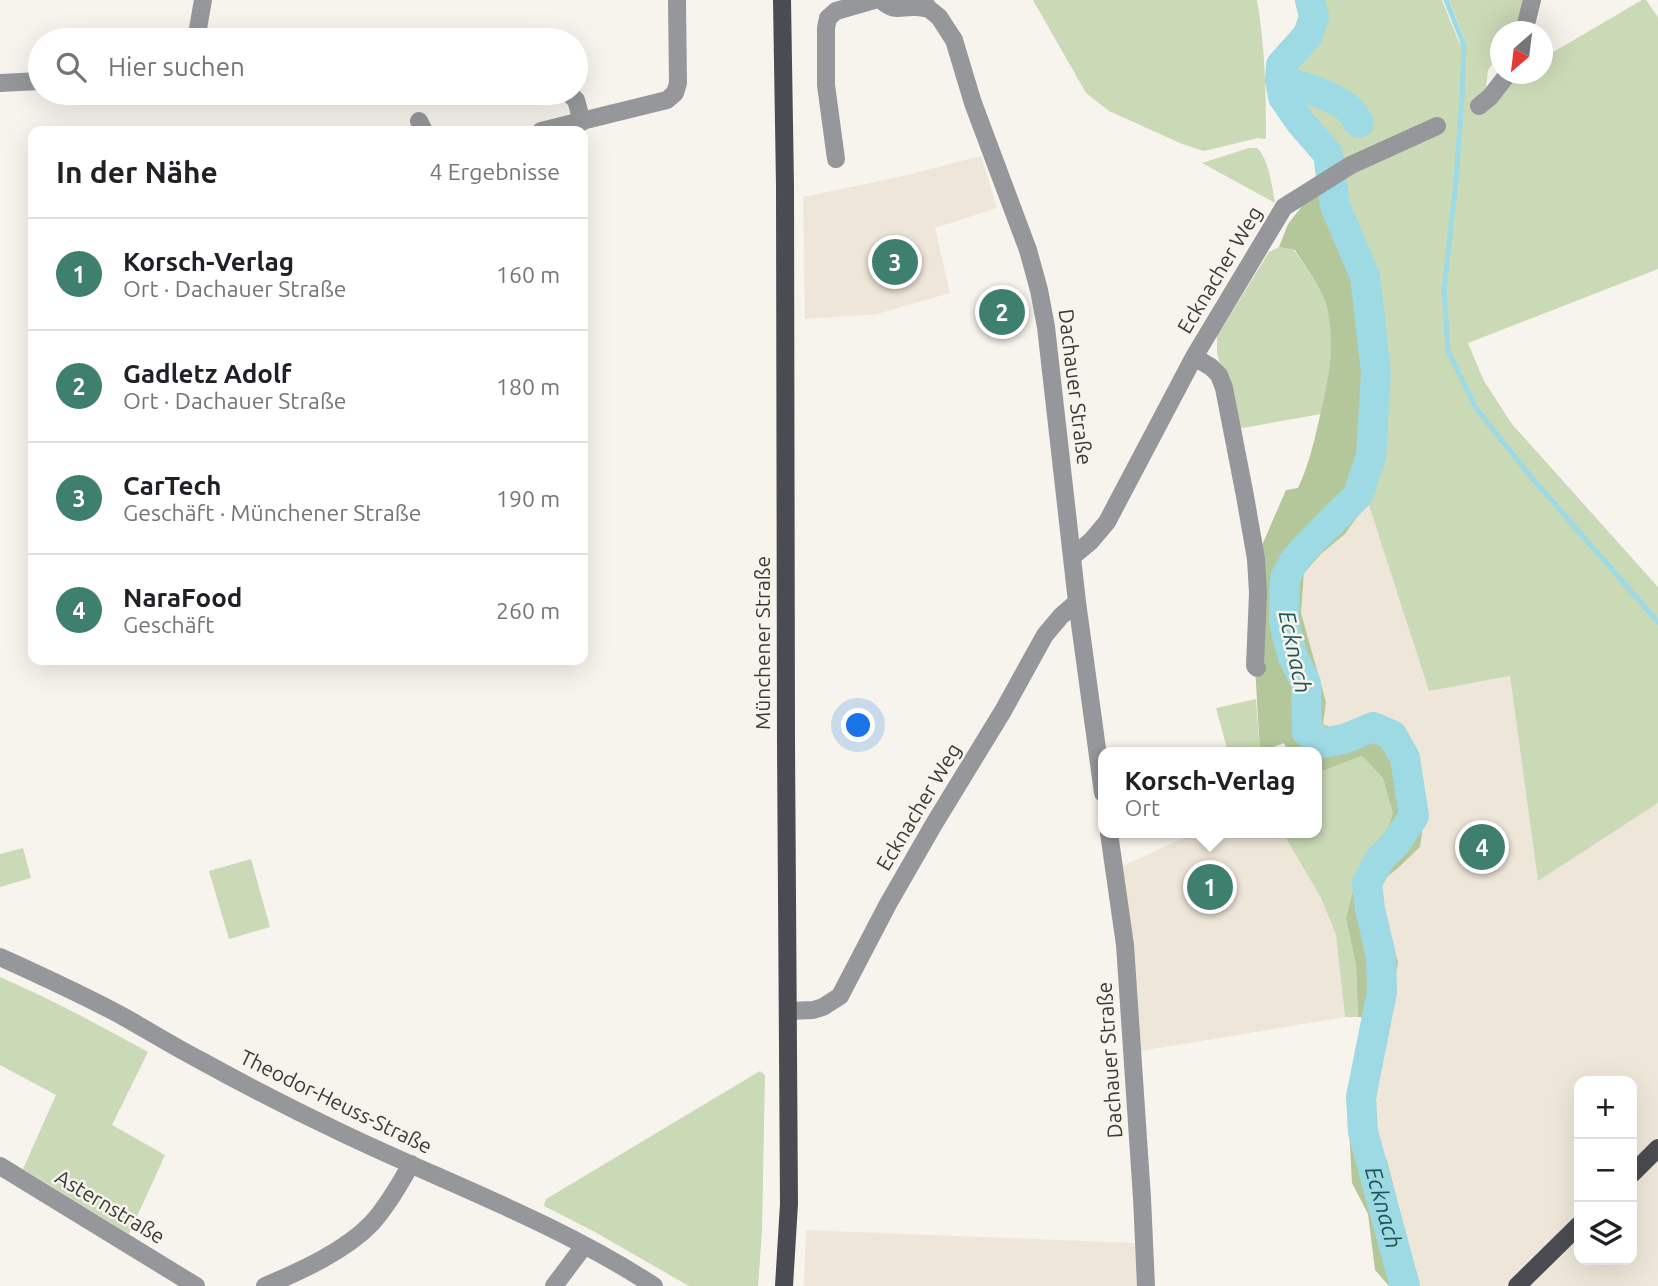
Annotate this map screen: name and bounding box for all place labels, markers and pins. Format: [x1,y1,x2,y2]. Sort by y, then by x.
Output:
pin: 3 [872,236,918,288]
pin: 2 [979,286,1025,338]
pin: 4 [1459,821,1505,873]
pin: 1 [1187,861,1233,913]

